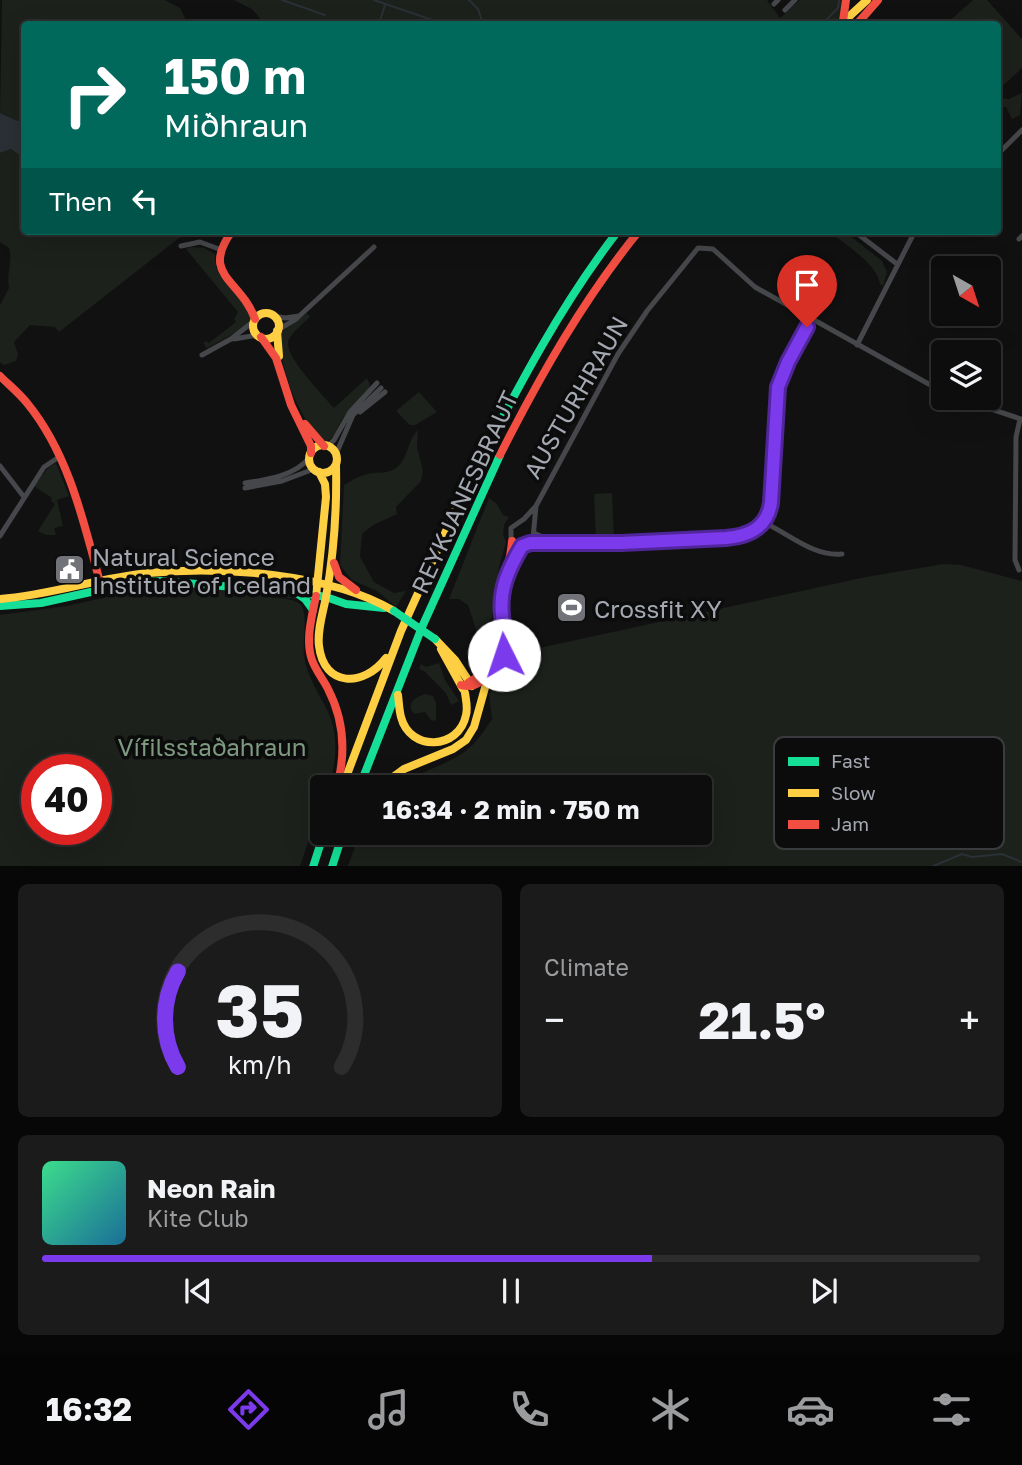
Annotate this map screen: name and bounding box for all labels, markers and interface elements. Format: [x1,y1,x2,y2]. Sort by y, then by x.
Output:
text: 150 m [164,46,306,105]
icon: right [49,49,140,140]
text: Miðhraun [164,106,308,144]
icon: left [126,182,164,220]
text: Then [49,186,112,217]
pin [777,255,837,327]
north arrow [931,256,1001,326]
map controls [931,256,1001,410]
icon: arrive [788,266,826,304]
street label: AUSTURHRAUN [517,311,633,483]
button: layers [931,340,1001,410]
street label: REYKJANESBRAUT [404,386,524,598]
place label: Natural Science Institute of Iceland [92,542,311,599]
public building icon: Natural Science Institute of Iceland [52,553,86,587]
sports icon: Crossfit XY [554,591,588,625]
place label: Crossfit XY [594,594,722,623]
position arrow [467,618,541,692]
park label: Vífilsstaðahraun [117,732,307,761]
legend [774,737,1004,849]
text: Fast [831,749,870,772]
speed limit sign: 40 [21,754,112,845]
text: Slow [831,781,876,804]
text: 16:34 · 2 min · 750 m [382,794,640,825]
text: Jam [831,812,869,835]
text: Climate [544,953,629,981]
text: 35 [216,966,304,1053]
text: 21.5° [698,988,826,1050]
text: − [544,997,565,1042]
text: + [959,997,980,1042]
text: km/h [228,1048,292,1079]
text: Neon Rain [147,1173,276,1204]
text: Kite Club [147,1204,248,1232]
icon: previous [179,1272,217,1310]
icon: pause [492,1272,530,1310]
icon: next [805,1272,843,1310]
icon: directions [224,1385,273,1434]
icon: music [364,1385,413,1434]
icon: phone [505,1385,554,1434]
icon: climate [646,1385,695,1434]
icon: car [786,1385,835,1434]
icon: filters [927,1385,976,1434]
text: 16:32 [46,1390,132,1428]

